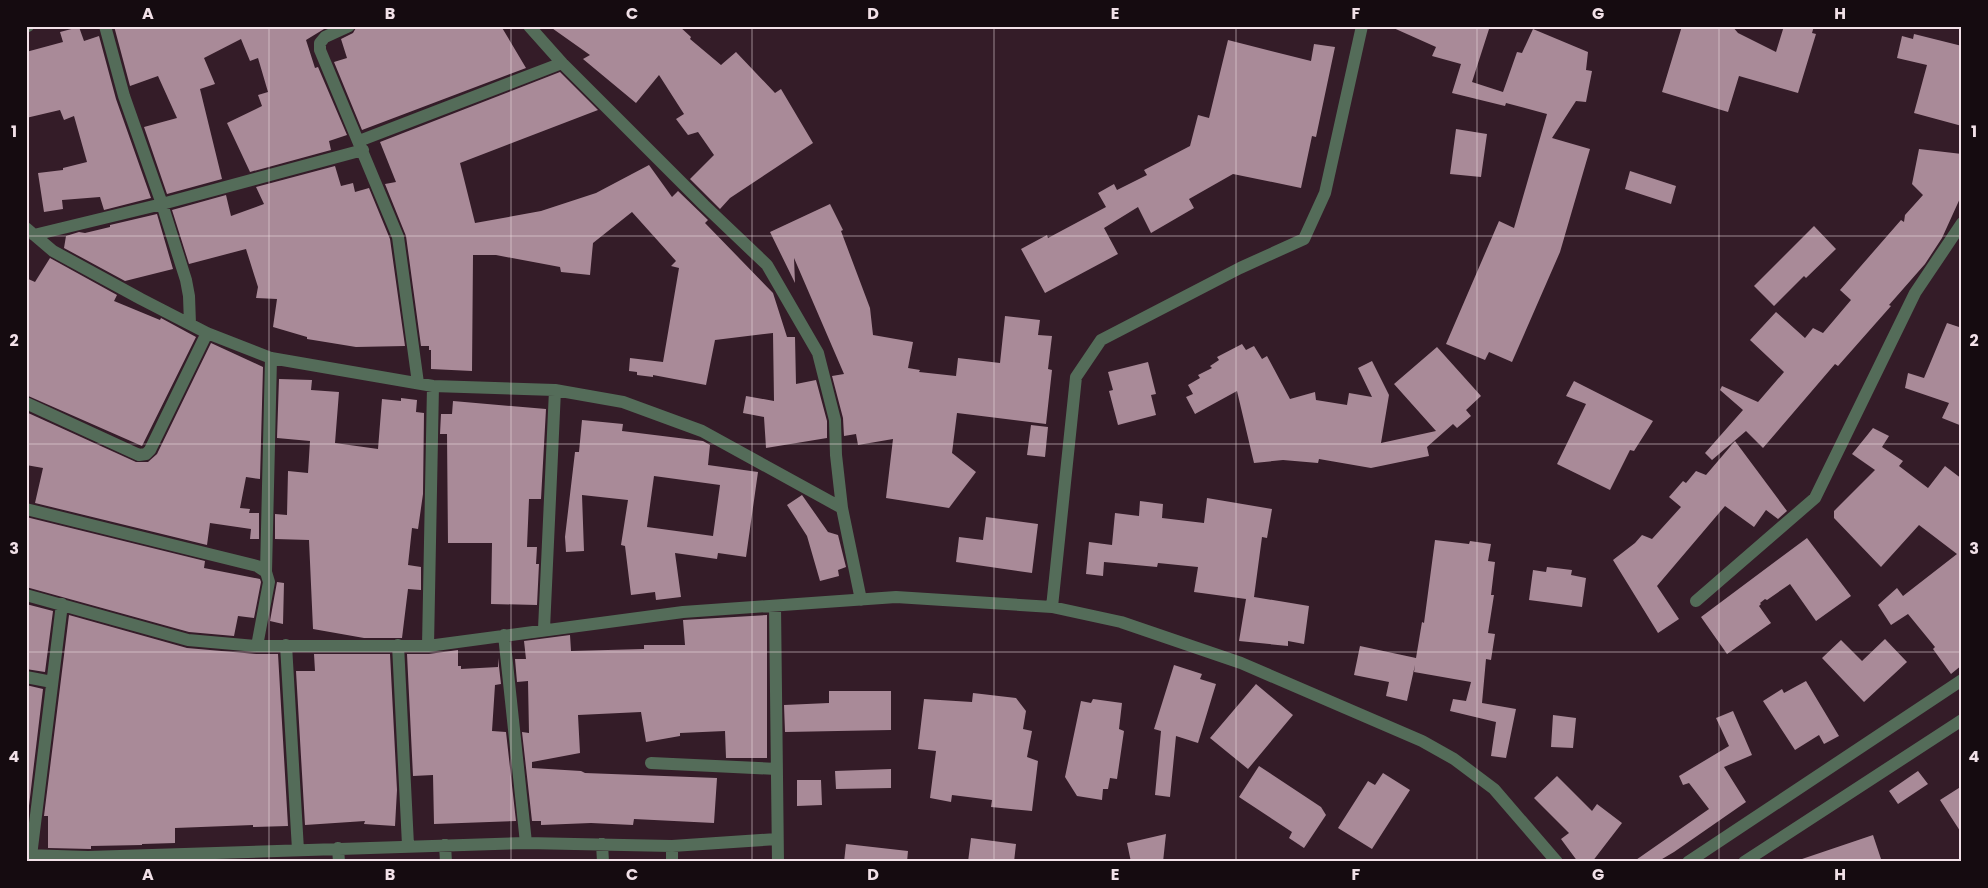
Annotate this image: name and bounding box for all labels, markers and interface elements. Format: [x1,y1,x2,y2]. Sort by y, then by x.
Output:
text: A [142,2,154,25]
text: B [385,2,395,25]
text: C [626,2,638,25]
text: D [867,2,879,25]
text: E [1111,2,1119,25]
text: F [1352,2,1361,25]
text: G [1592,2,1604,25]
text: H [1834,2,1846,25]
text: 1 [11,120,17,143]
text: 1 [1971,120,1977,143]
text: 2 [9,329,19,352]
text: 2 [1969,329,1979,352]
text: 3 [9,537,19,560]
text: 3 [1969,537,1979,560]
text: 4 [9,745,20,768]
text: 4 [1969,745,1980,768]
text: A [142,863,154,886]
text: B [385,863,395,886]
text: C [626,863,638,886]
text: D [867,863,879,886]
text: E [1111,863,1119,886]
text: F [1352,863,1361,886]
text: G [1592,863,1604,886]
text: H [1834,863,1846,886]

